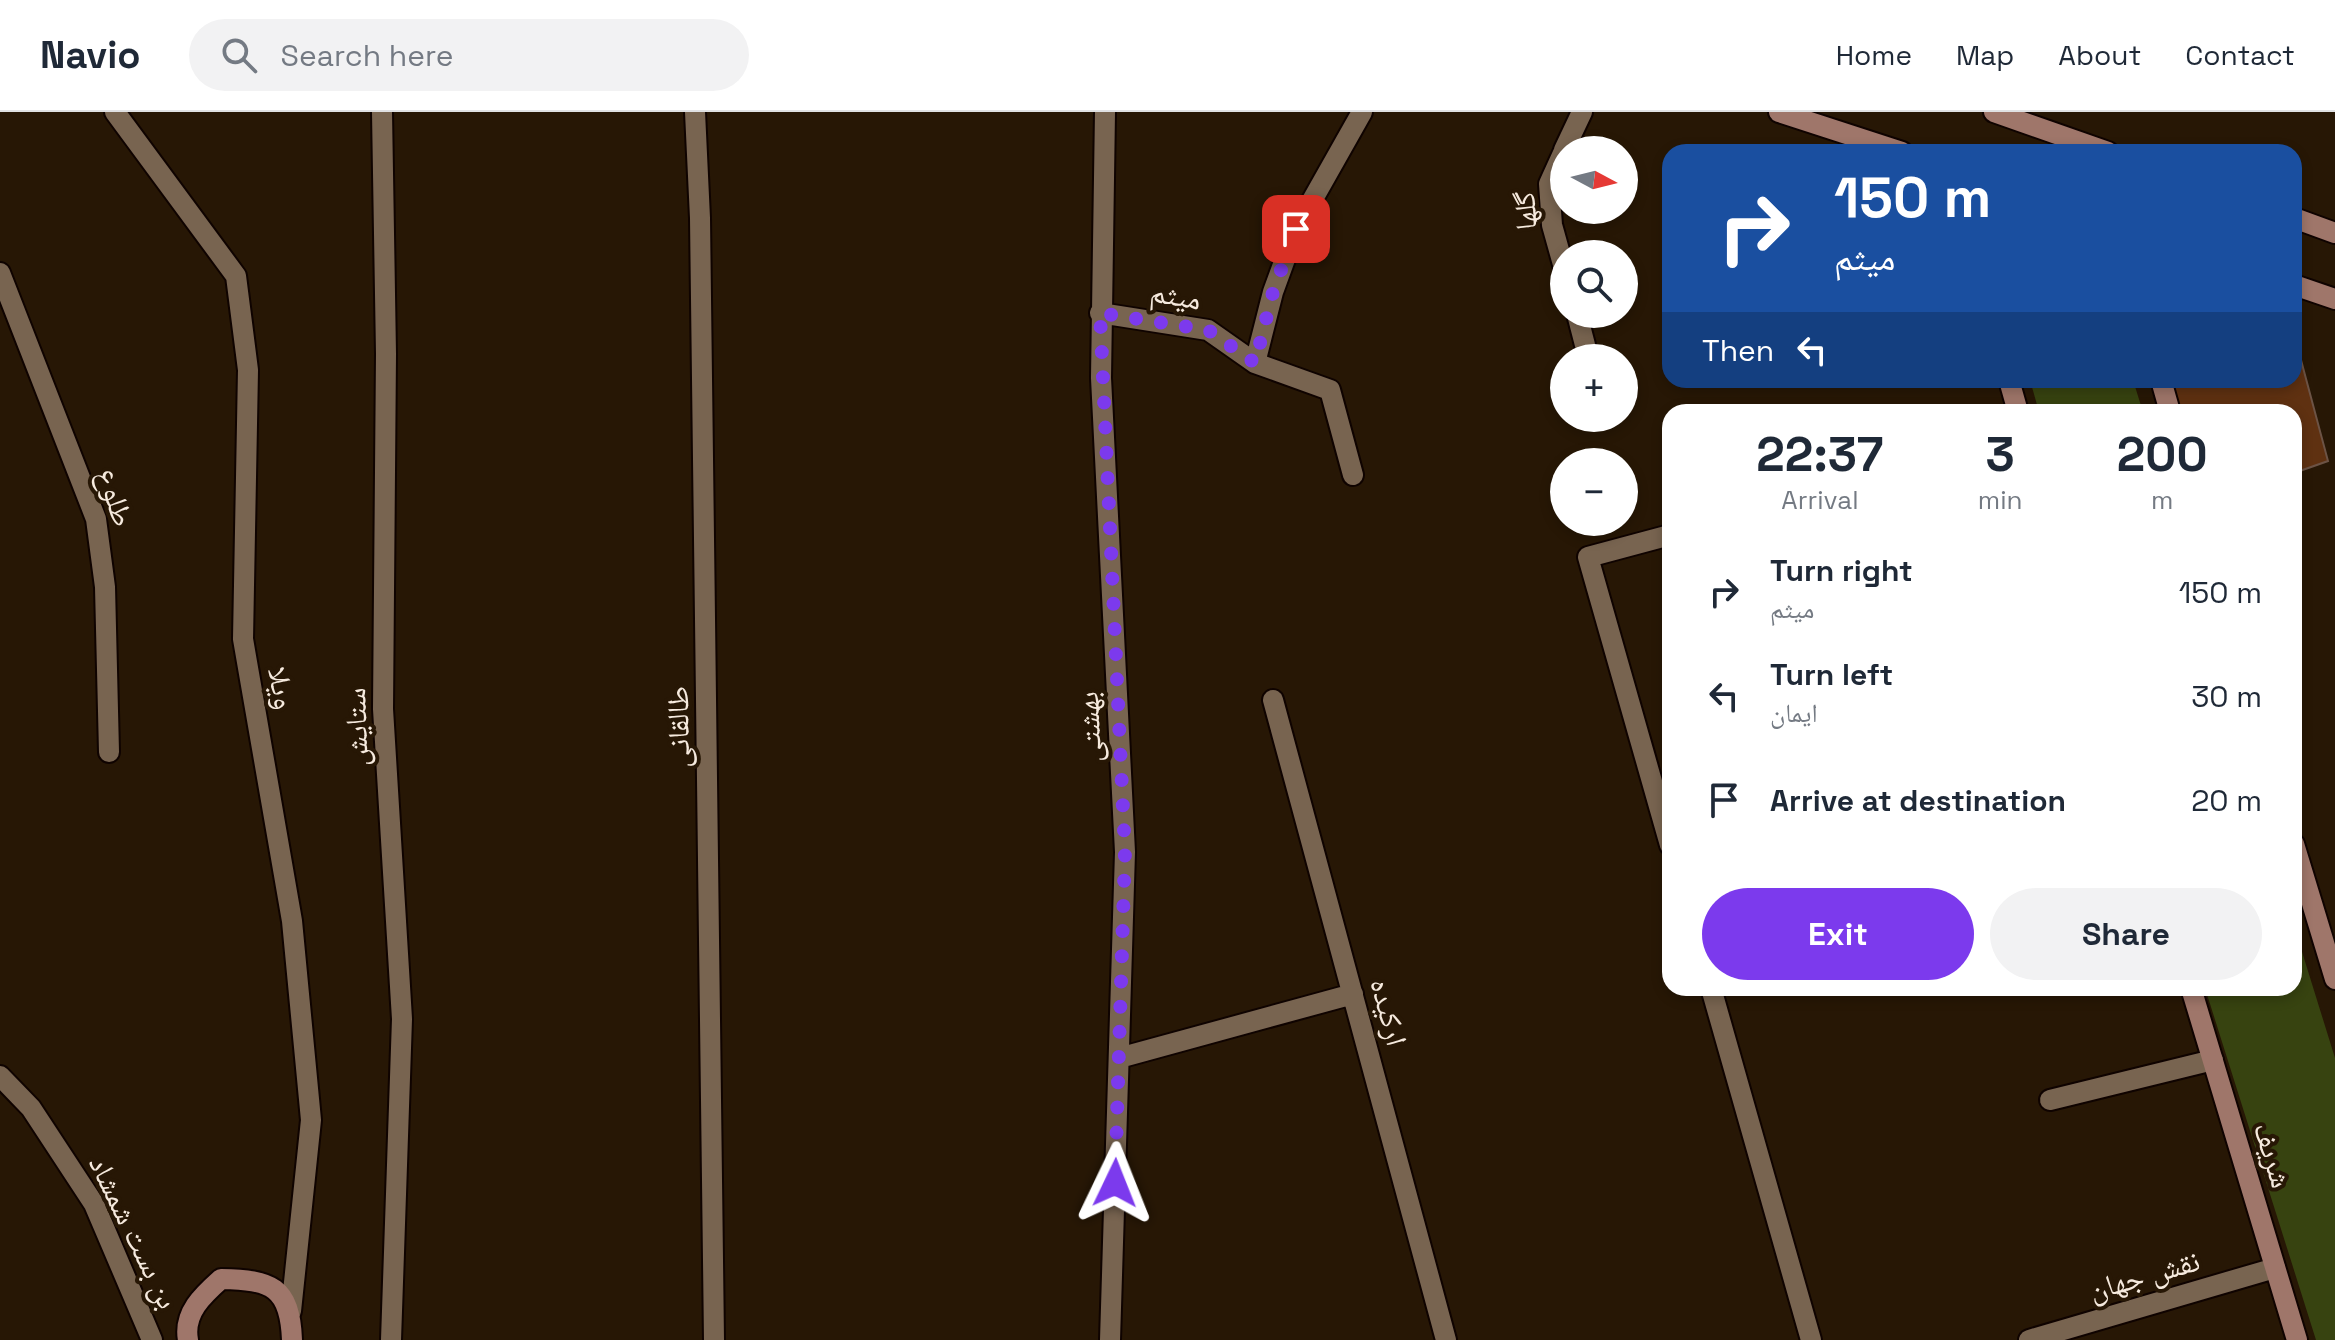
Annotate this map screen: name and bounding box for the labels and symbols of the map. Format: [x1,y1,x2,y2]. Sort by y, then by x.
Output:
north arrow [1550,136,1638,224]
street label: گلها [1505,191,1545,231]
pin [1262,195,1330,263]
street label: میثم [1147,271,1205,320]
street label: طلوع [89,463,143,531]
street label: ویلا [259,664,305,712]
street label: طالقانی [658,686,698,768]
street label: ستایش [335,687,377,767]
street label: بهشتی [1068,691,1110,763]
street label: ارکیده [1361,974,1417,1050]
street label: شریف [2245,1117,2301,1193]
position arrow [1073,1141,1157,1225]
street label: بن بست شمشاد [80,1149,188,1315]
street label: نقش جهان [2084,1241,2204,1309]

